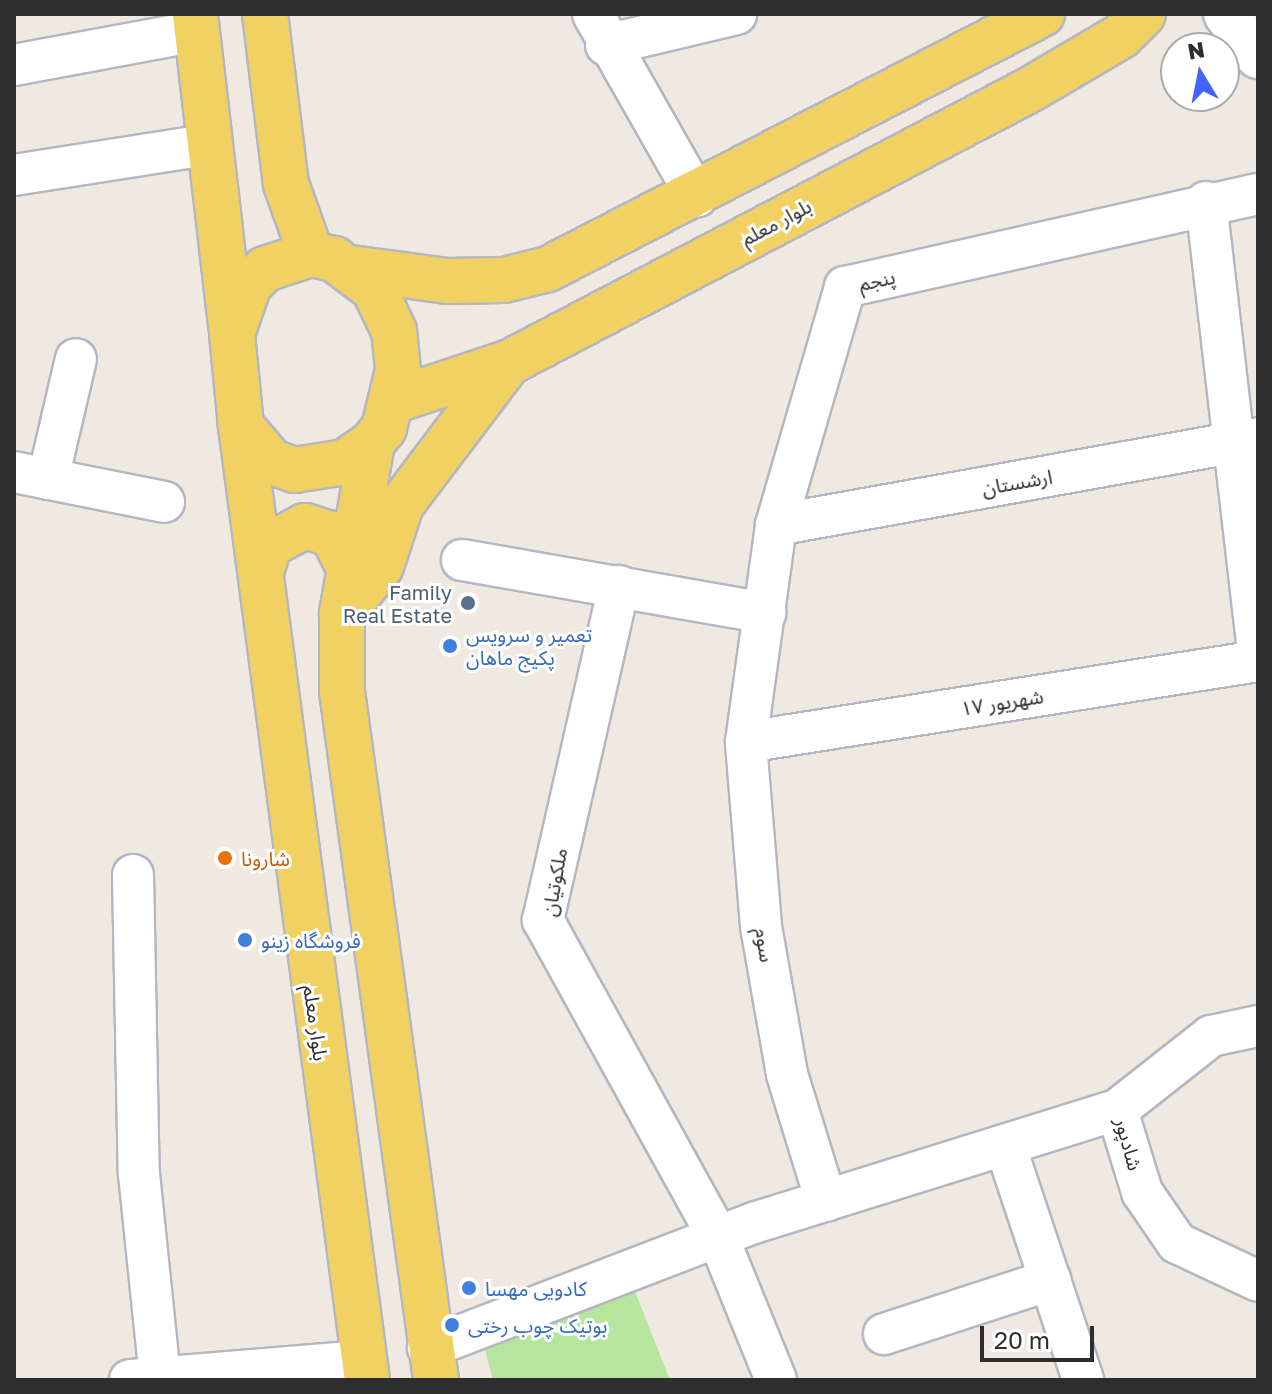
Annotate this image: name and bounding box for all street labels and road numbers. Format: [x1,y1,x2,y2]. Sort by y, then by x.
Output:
street label: بلوار معلم [737,194,815,250]
street label: پنجم [856,264,898,296]
street label: ارشستان [980,464,1054,500]
street label: ۱۷ شهریور [959,684,1045,720]
street label: ملکوتیان [536,846,572,918]
street label: سوم [750,926,780,964]
street label: بلوار معلم [299,984,333,1062]
street label: شادپور [1110,1115,1148,1173]

